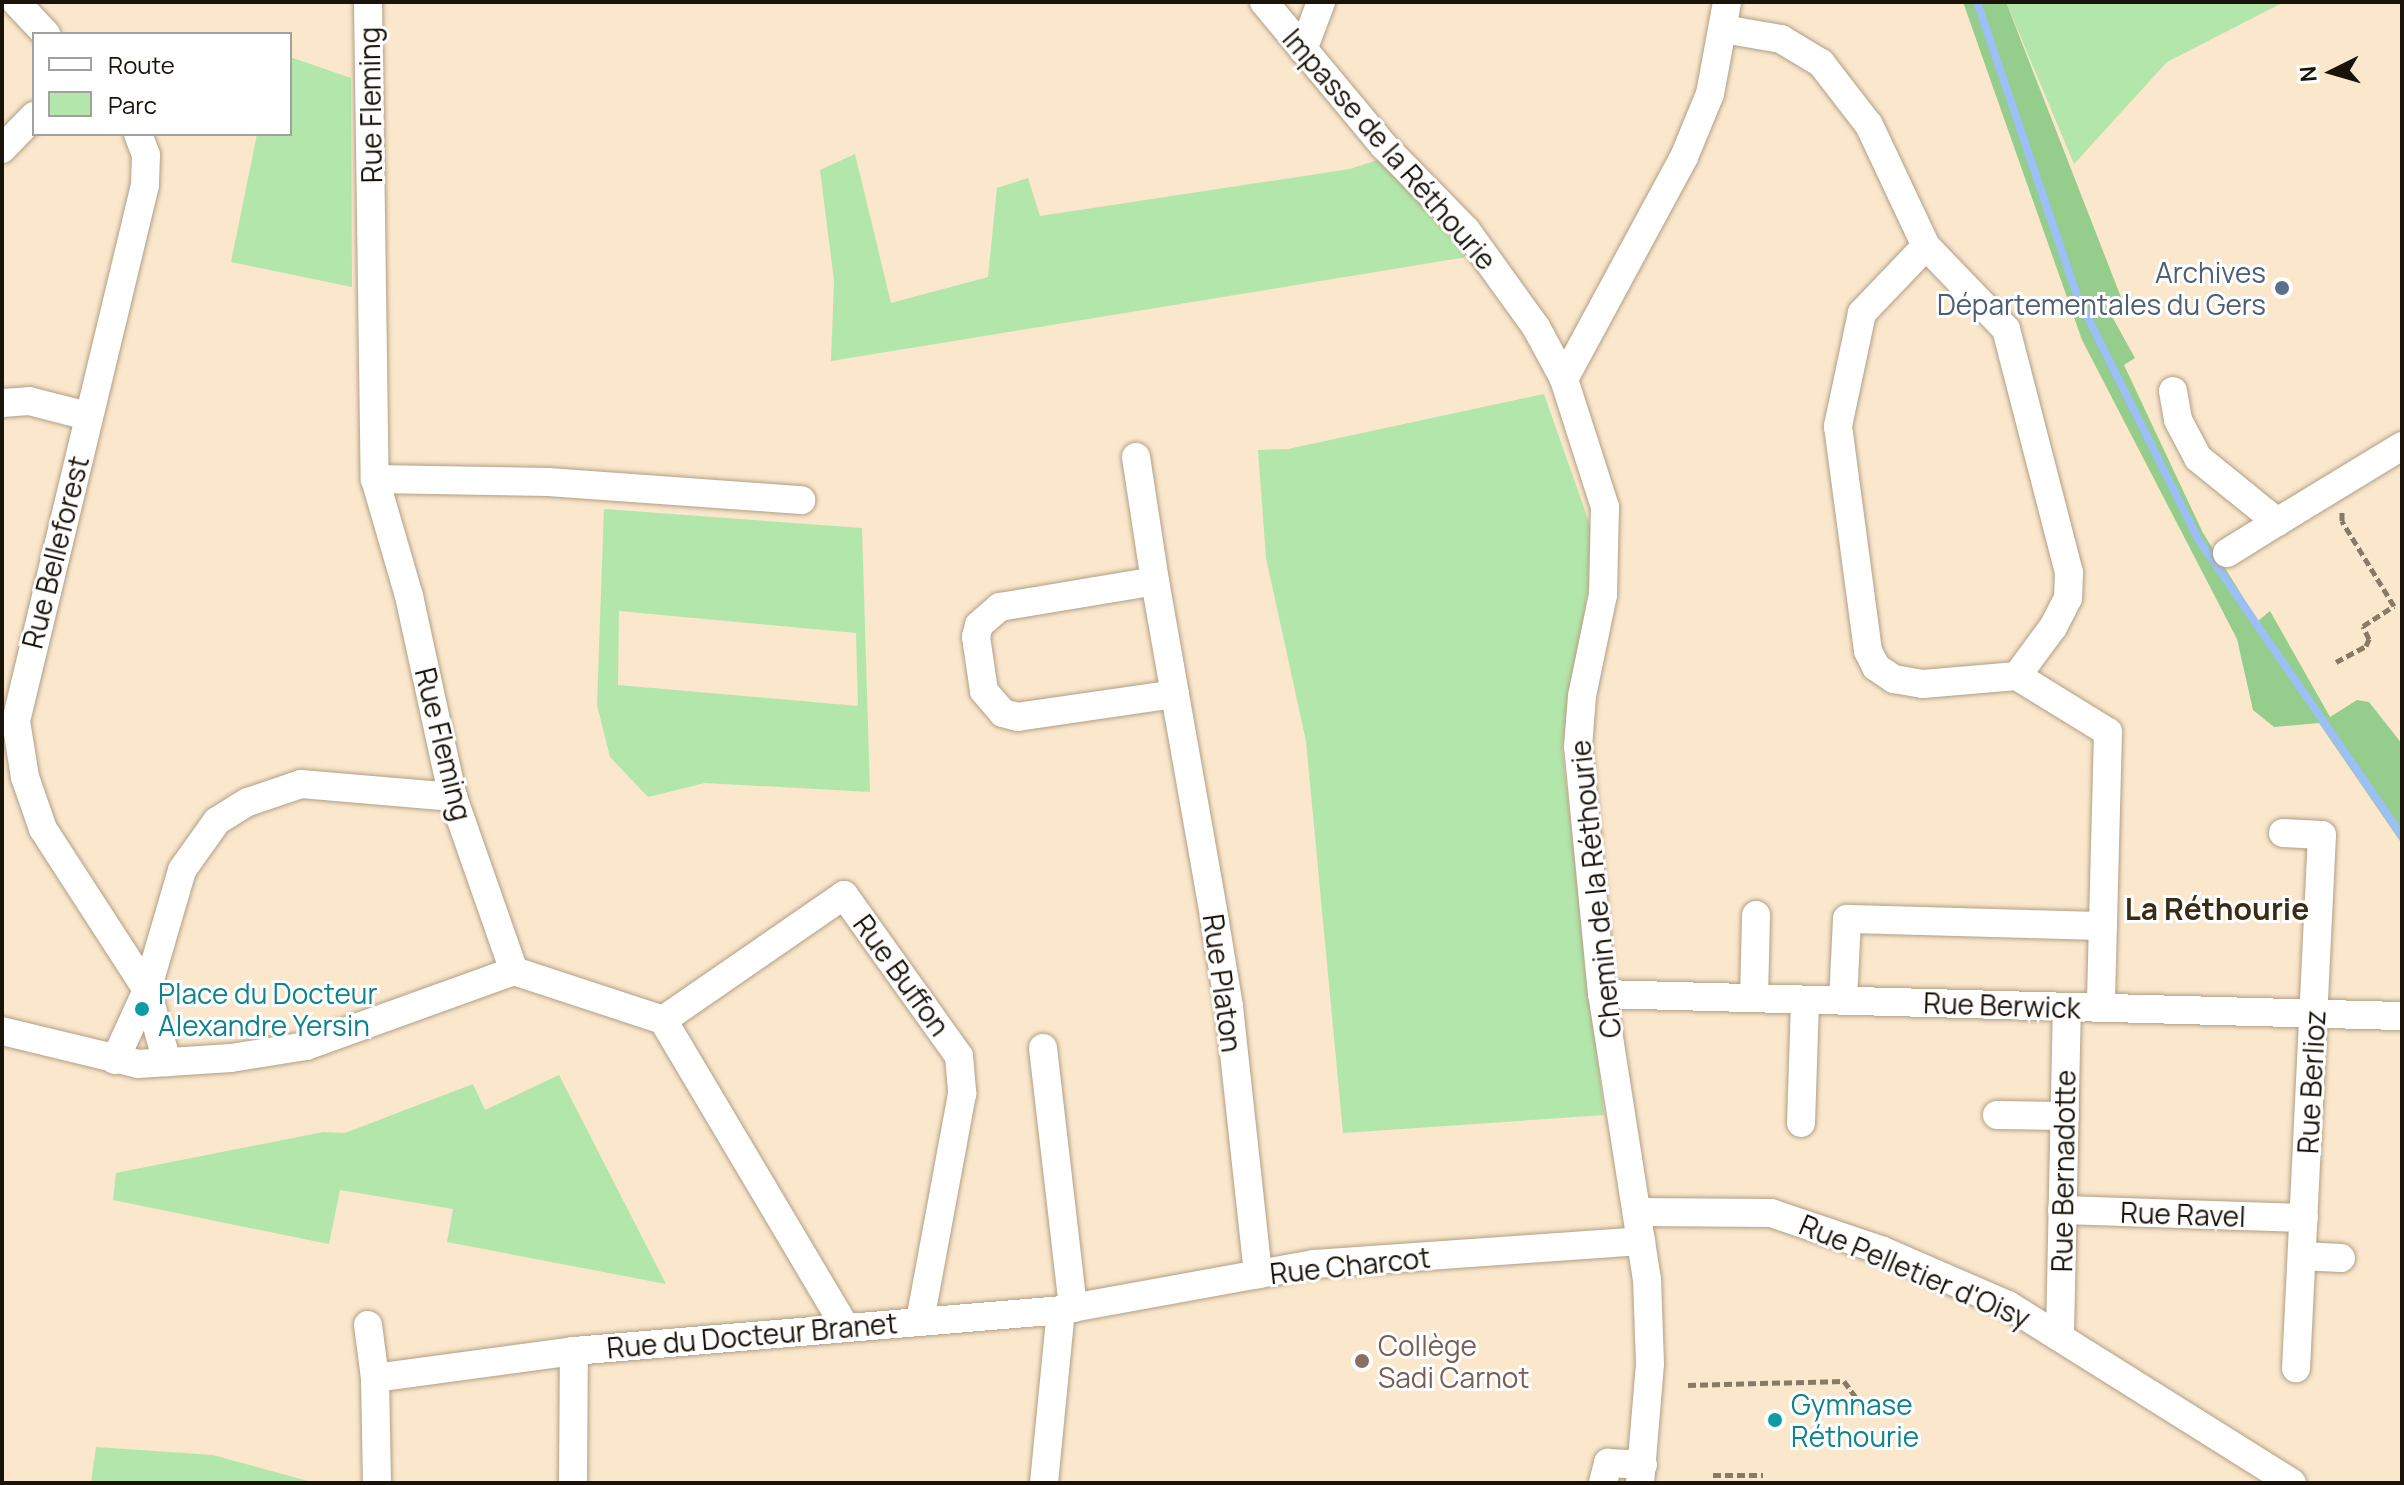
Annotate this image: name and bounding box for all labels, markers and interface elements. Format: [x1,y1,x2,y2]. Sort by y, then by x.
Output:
street label: Impasse de la Réthourie [1276,22,1504,276]
street label: Rue Fleming [352,27,388,183]
legend [32,32,292,136]
north arrow [2292,32,2372,112]
text: Route [108,48,175,81]
text: N [2292,65,2324,83]
text: Parc [108,88,157,121]
place label: Archives Départementales du Gers [1937,255,2266,321]
marker: Archives Départementales du Gers [2273,279,2291,297]
street label: Rue Belleforest [15,452,95,652]
street label: Rue Fleming [409,664,479,824]
street label: Chemin de la Réthourie [1563,738,1627,1040]
district label: La Réthourie [2125,891,2309,927]
street label: Rue Buffon [847,908,957,1042]
street label: Rue Platon [1197,912,1249,1054]
place label: Place du Docteur Alexandre Yersin [158,976,377,1042]
street label: Rue Berwick [1923,985,2081,1025]
marker: Place du Docteur Alexandre Yersin [133,1000,151,1018]
street label: Rue Berlioz [2290,1009,2332,1155]
street label: Rue Bernadotte [2044,1070,2082,1272]
street label: Rue Ravel [2120,1195,2246,1233]
street label: Rue Pelletier d'Oisy [1795,1207,2035,1335]
street label: Rue Charcot [1268,1240,1432,1290]
street label: Rue du Docteur Branet [605,1306,899,1364]
place label: Collège Sadi Carnot [1378,1328,1530,1394]
marker: Collège Sadi Carnot [1353,1352,1371,1370]
place label: Gymnase Réthourie [1791,1387,1919,1453]
marker: Gymnase Réthourie [1766,1411,1784,1429]

